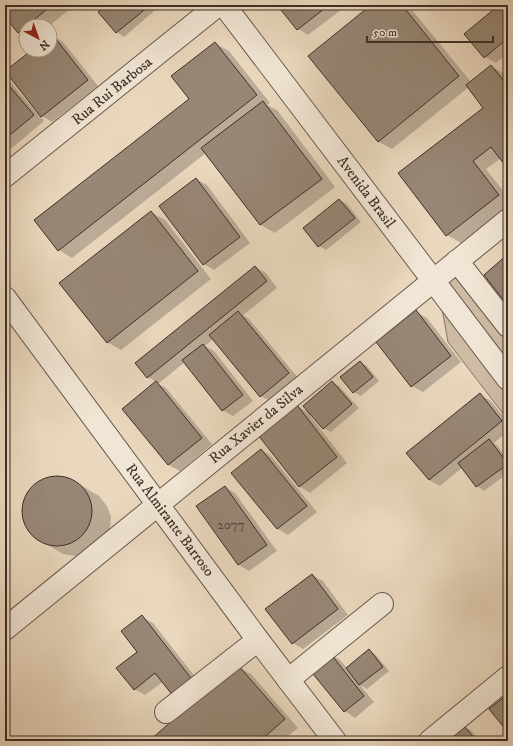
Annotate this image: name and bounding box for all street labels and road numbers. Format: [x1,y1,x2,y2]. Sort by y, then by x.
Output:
street label: Rua Rui Barbosa [68,52,157,129]
street label: Avenida Brasil [333,152,400,232]
street label: Rua Xavier da Silva [205,380,307,468]
street label: Rua Almirante Barroso [121,460,219,580]

